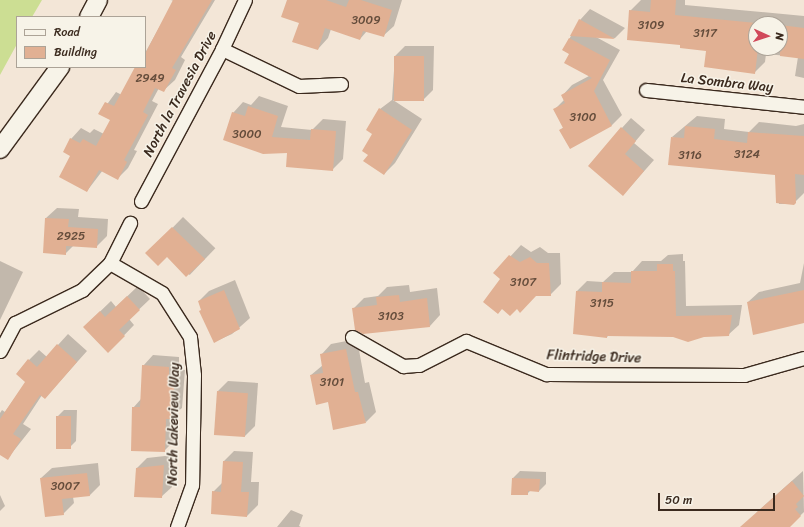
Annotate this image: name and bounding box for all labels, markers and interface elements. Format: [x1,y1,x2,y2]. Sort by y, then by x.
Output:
house number: 3009 [351,14,381,28]
legend [16,16,146,68]
north arrow [748,16,788,56]
house number: 3109 [638,19,664,33]
text: Road [54,21,80,43]
house number: 3117 [693,27,717,41]
street label: North la Travesia Drive [140,29,220,159]
text: N [770,32,789,41]
text: Building [54,41,97,63]
street label: La Sombra Way [680,70,774,96]
house number: 2949 [135,72,165,86]
house number: 3100 [570,111,596,125]
house number: 3000 [232,128,262,142]
house number: 3124 [734,148,760,162]
house number: 3116 [678,149,702,163]
house number: 2925 [57,230,85,244]
house number: 3107 [510,276,536,290]
house number: 3115 [590,297,614,311]
house number: 3103 [378,310,404,324]
street label: Flintridge Drive [546,347,642,367]
street label: North Lakeview Way [165,362,183,486]
house number: 3101 [320,376,344,390]
house number: 3007 [51,480,79,494]
scale bar [660,485,777,511]
text: 50 m [665,489,692,511]

